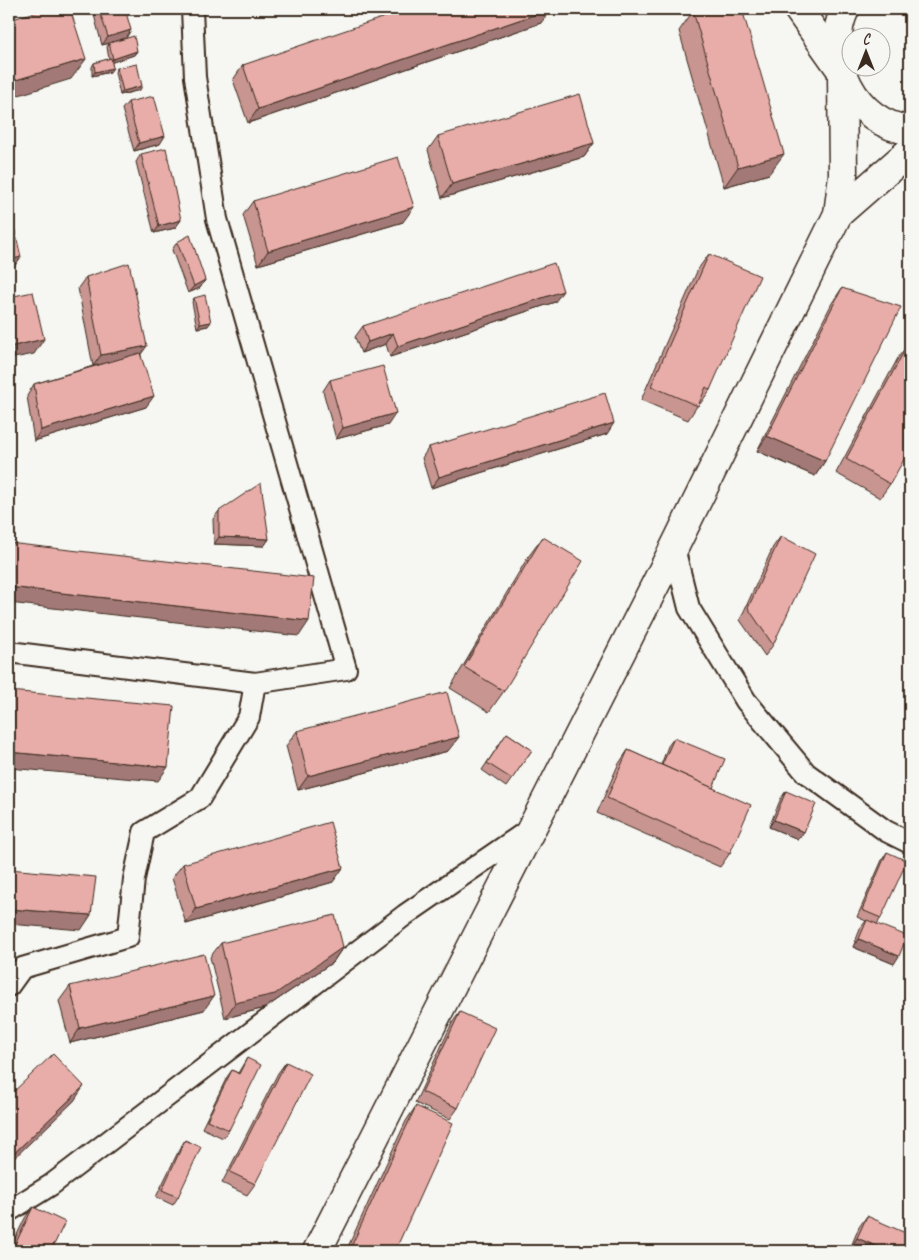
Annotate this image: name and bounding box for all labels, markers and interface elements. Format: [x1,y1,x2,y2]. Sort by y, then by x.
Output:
north arrow [842,28,892,78]
text: С [863,31,872,48]

